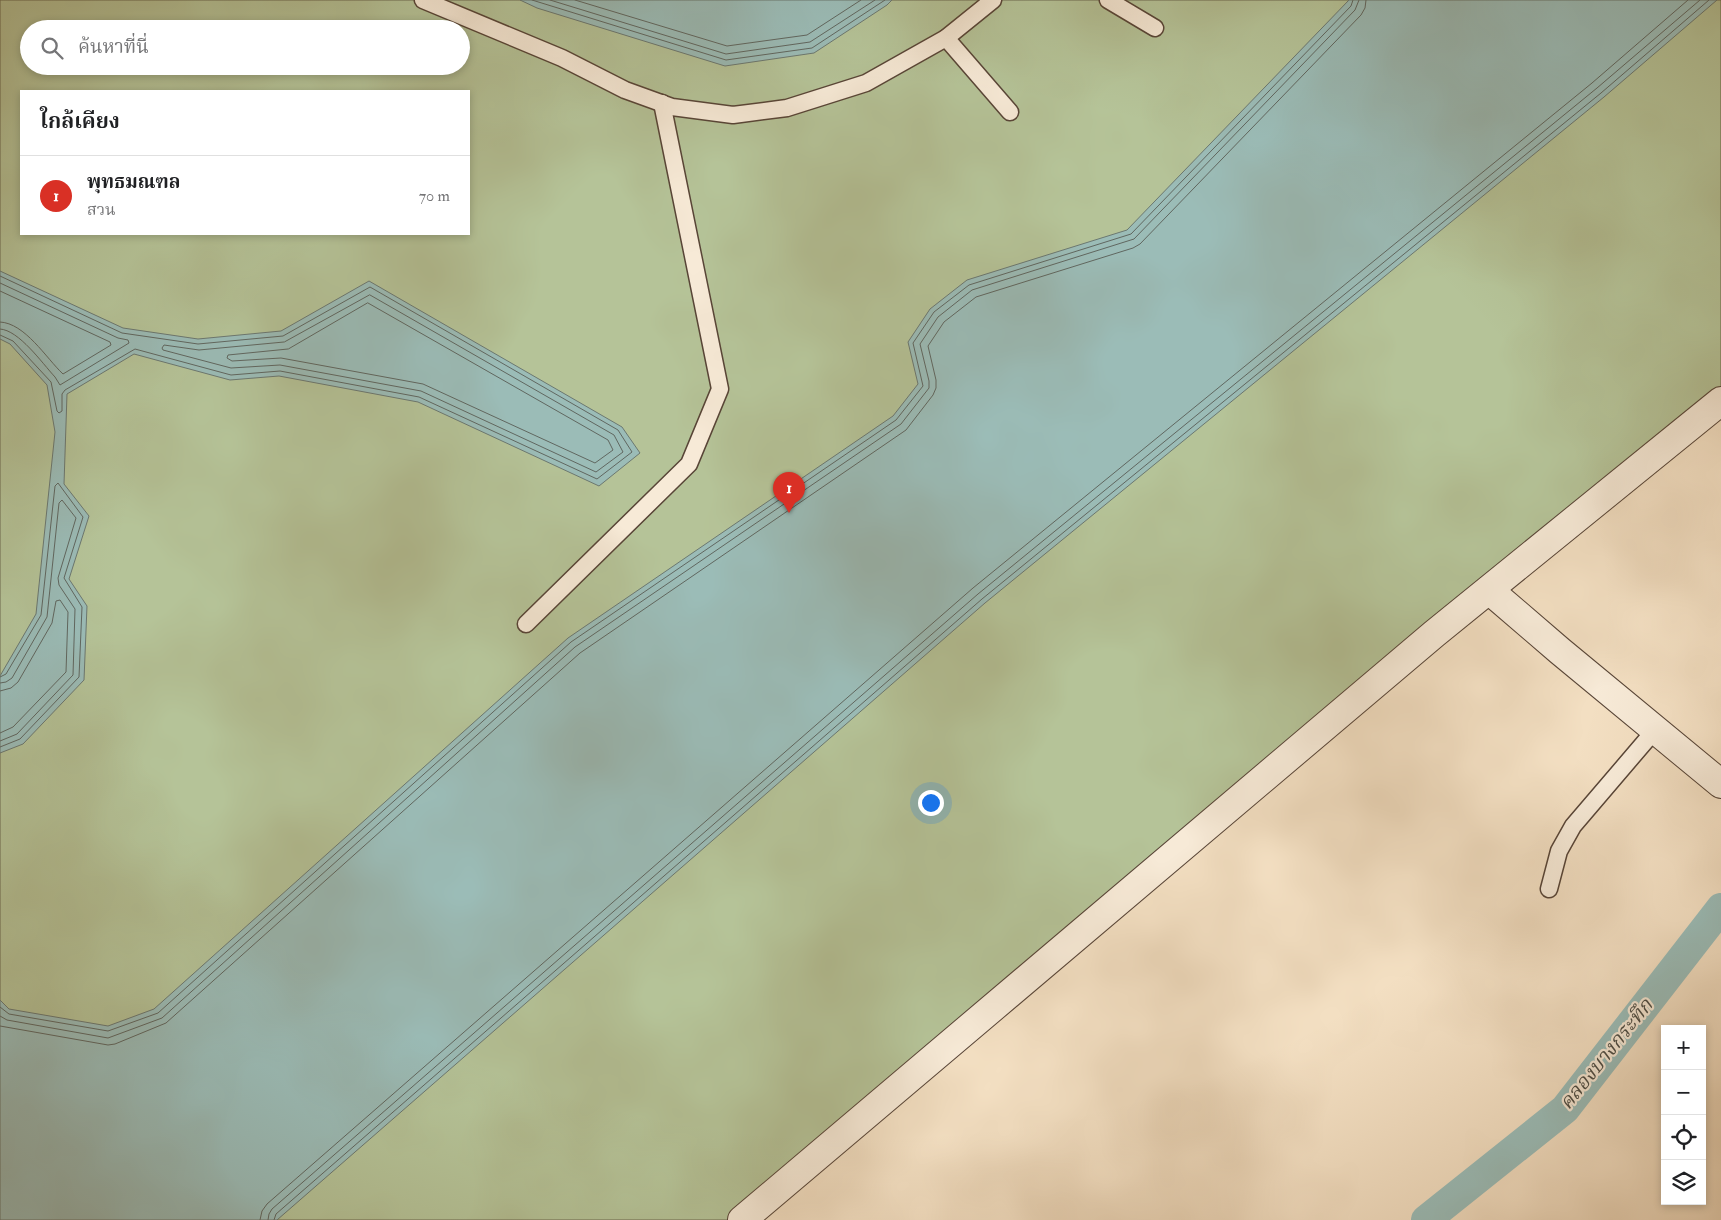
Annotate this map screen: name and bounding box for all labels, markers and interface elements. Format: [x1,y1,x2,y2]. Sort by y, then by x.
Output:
search box [20,20,470,75]
icon: search [38,34,66,62]
text: ค้นหาที่นี่ [78,35,149,59]
text: ใกล้เคียง [40,108,120,135]
text: พุทธมณฑล [87,170,180,194]
text: 1 [53,186,59,206]
text: 70 m [419,186,450,206]
text: สวน [87,200,116,220]
pin: 1 [773,472,805,513]
your location [918,790,944,816]
water label: คลองบางกระทึก [1554,993,1659,1115]
map controls [1661,1025,1706,1205]
button: + [1661,1025,1706,1070]
button: − [1661,1070,1706,1115]
button: locate [1661,1115,1706,1160]
button: layers [1661,1160,1706,1205]

